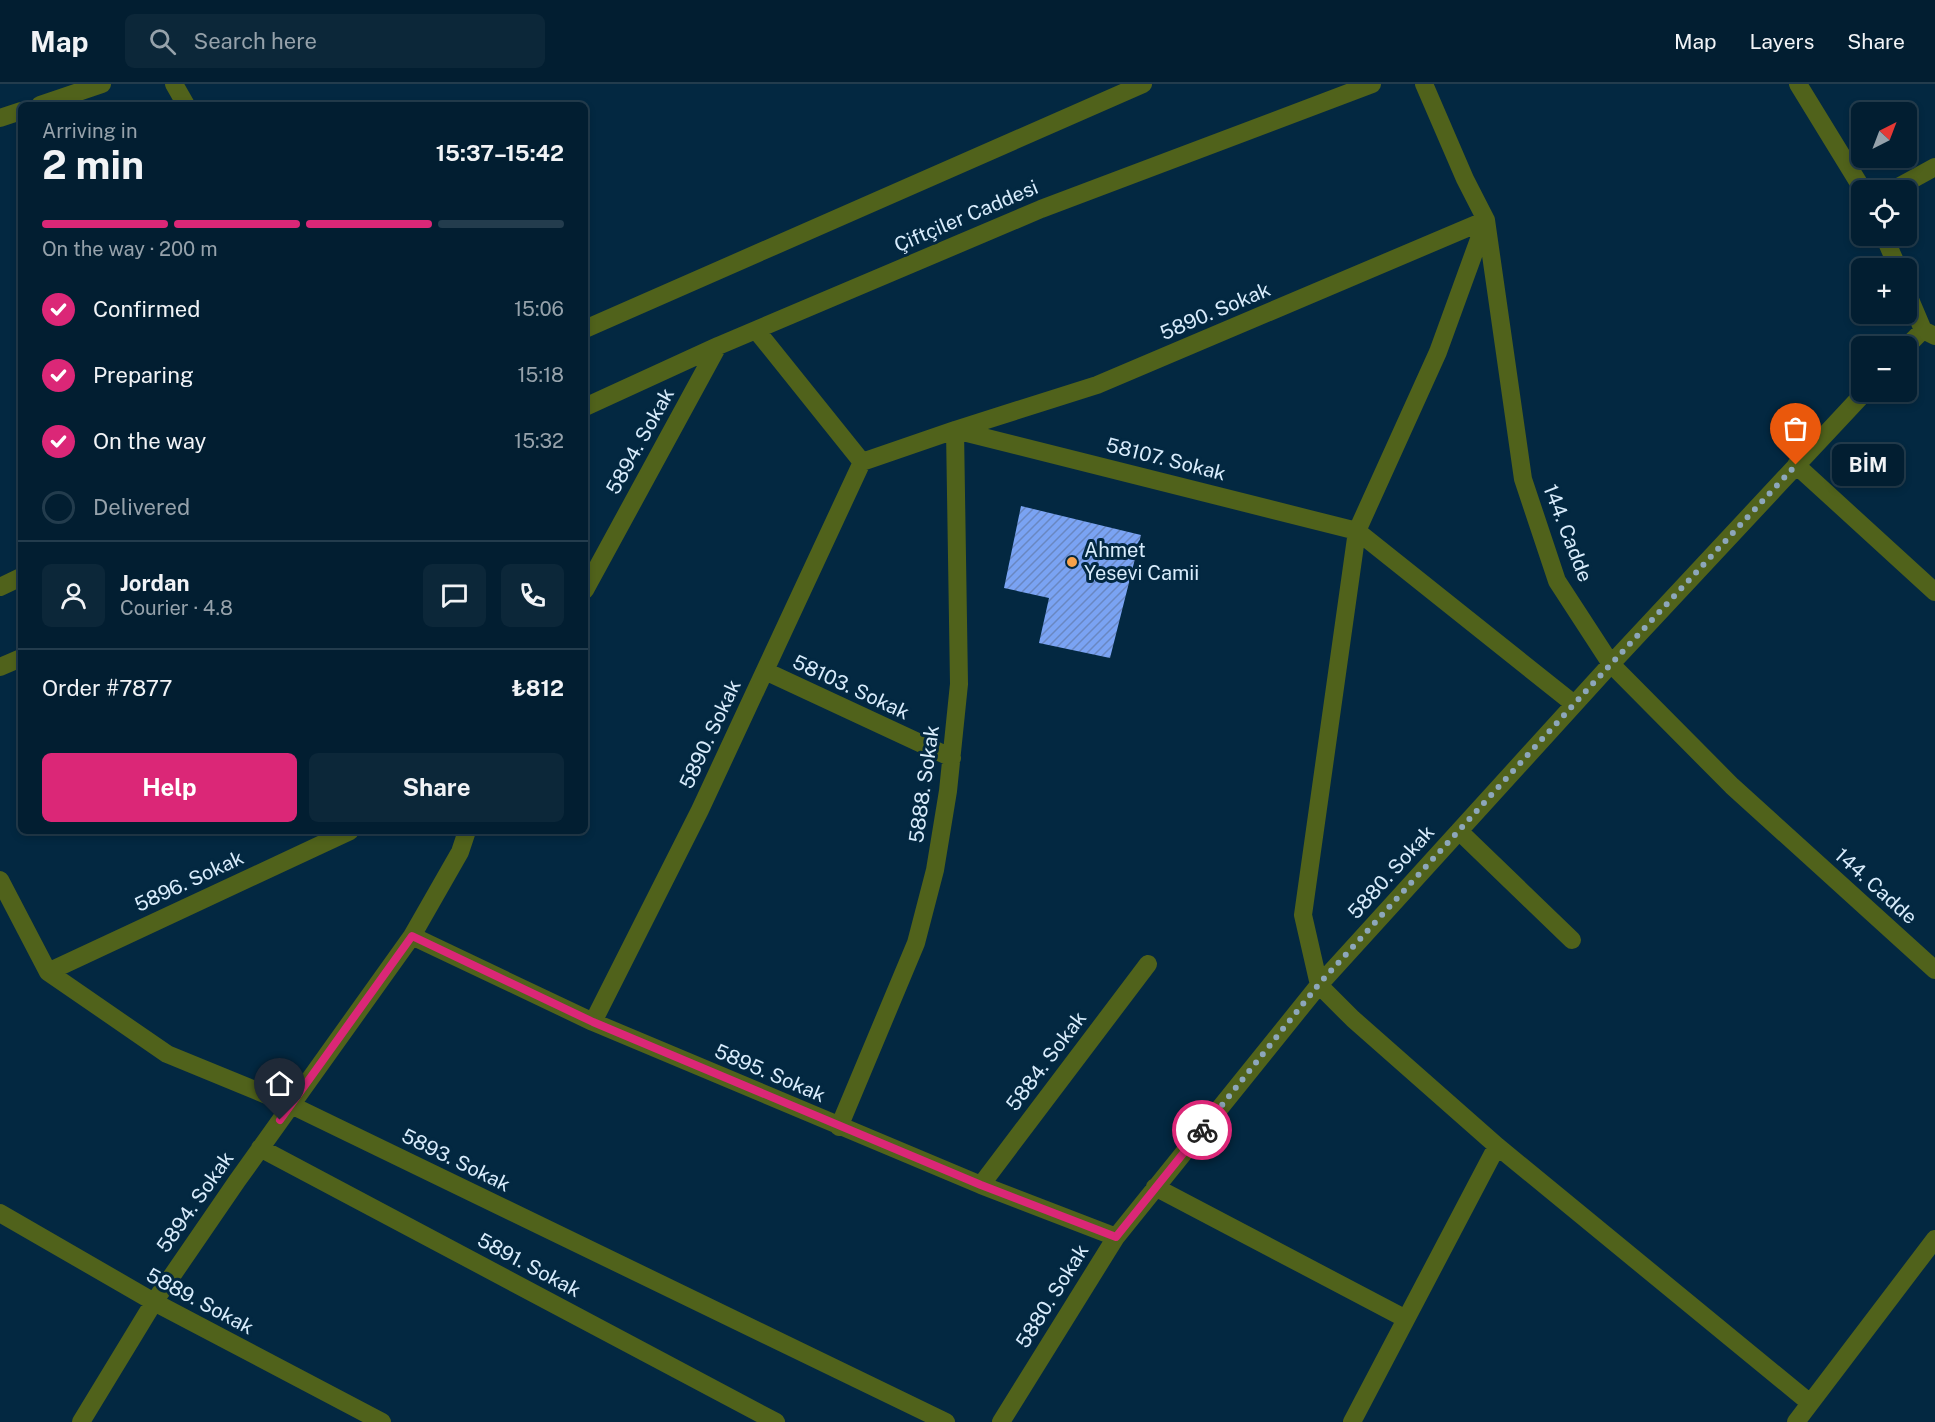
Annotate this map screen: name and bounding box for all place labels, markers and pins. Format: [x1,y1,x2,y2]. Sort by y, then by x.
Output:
pin [1770,403,1821,465]
callout: BİM [1832,444,1904,486]
place label: Ahmet Yesevi Camii [1084,538,1199,585]
marker: Ahmet Yesevi Camii [1065,555,1079,569]
pin [254,1058,305,1120]

